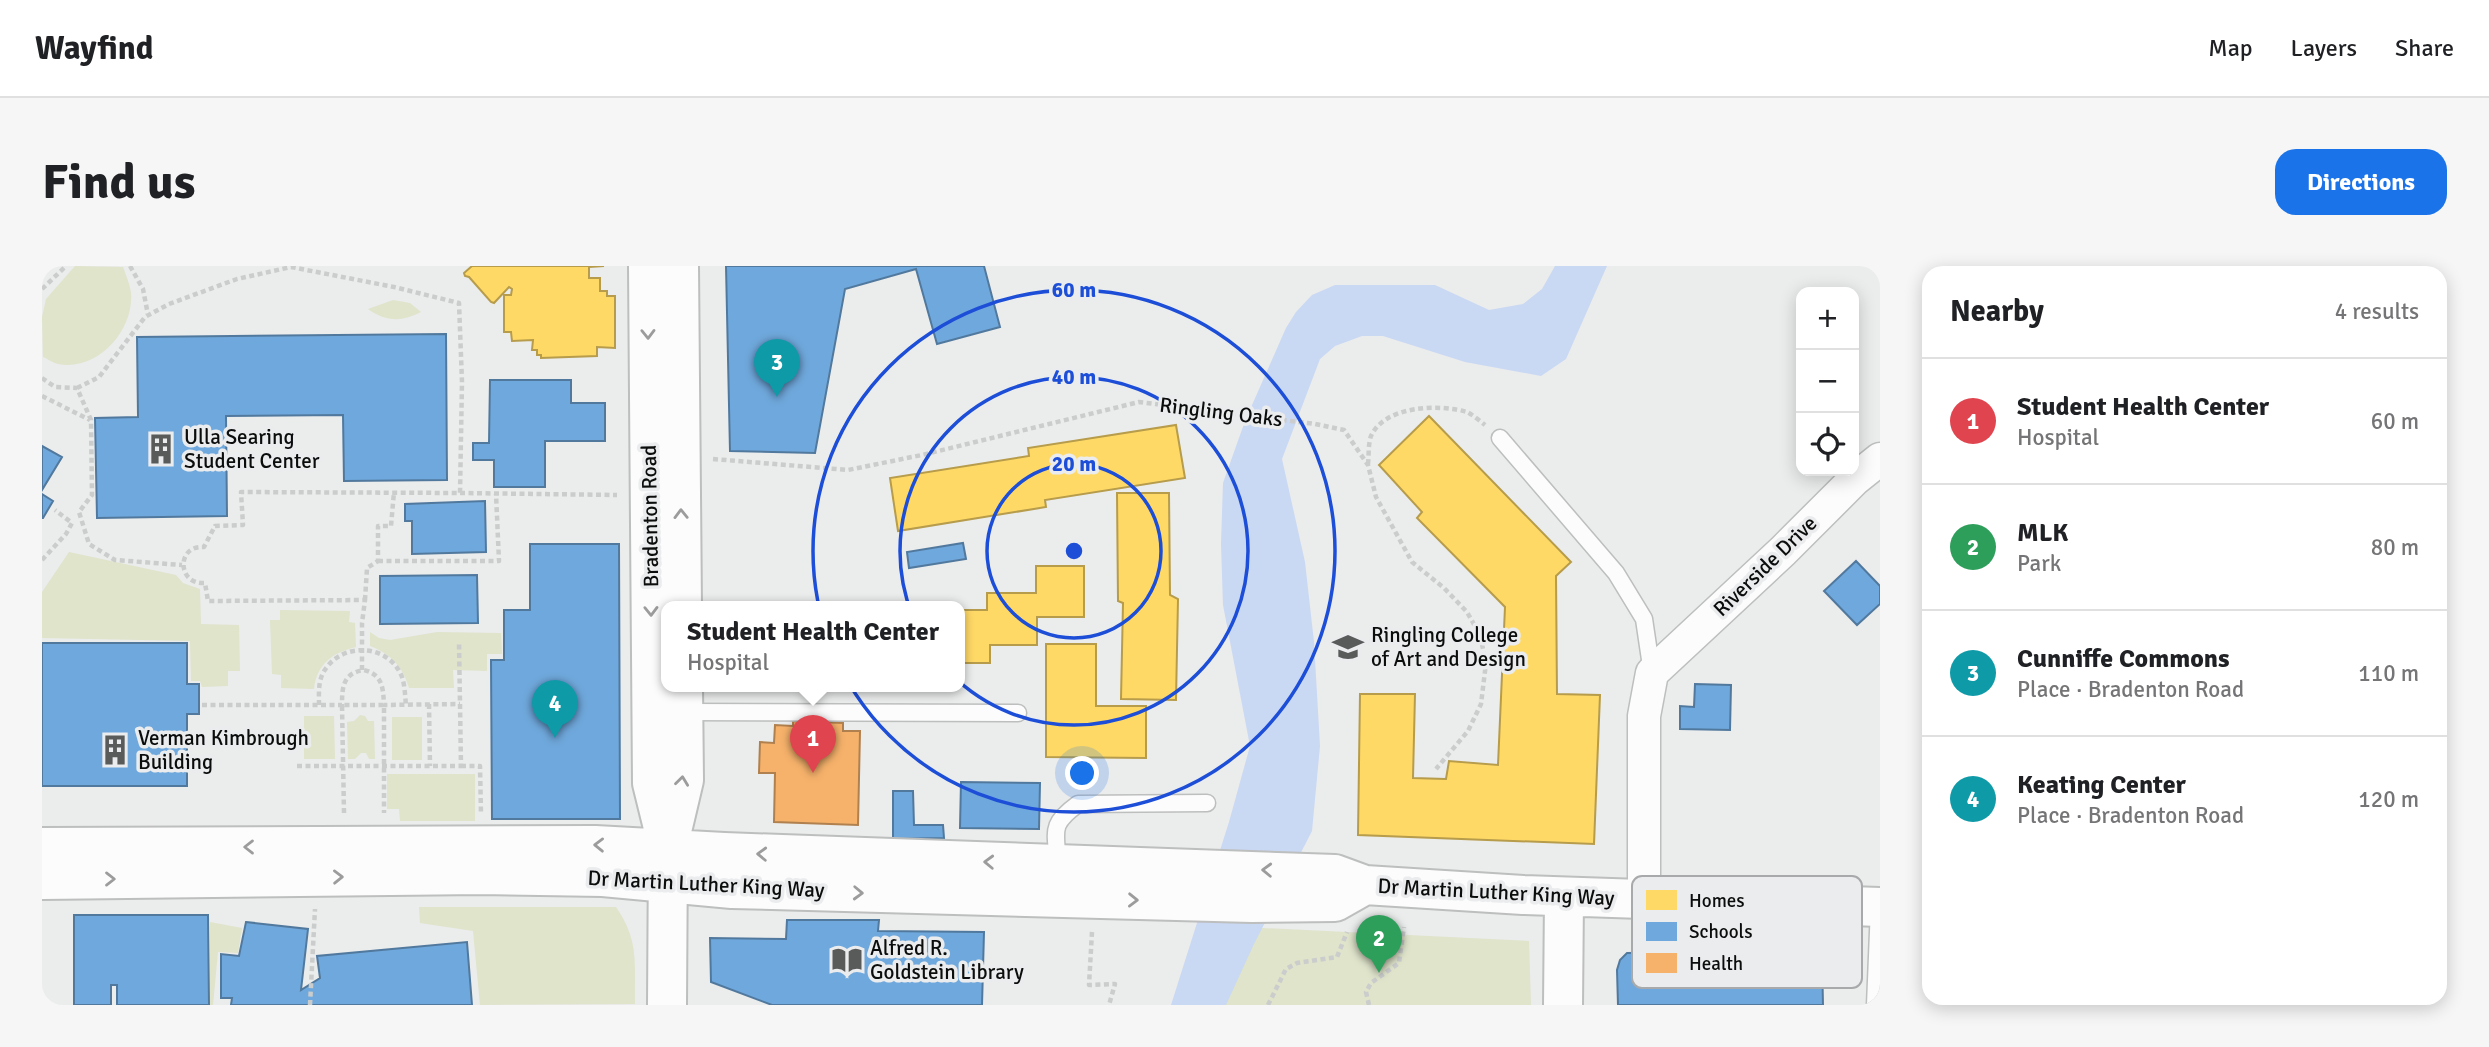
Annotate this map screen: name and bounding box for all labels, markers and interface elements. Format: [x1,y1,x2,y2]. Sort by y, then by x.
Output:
text: Wayfind [35,28,154,69]
text: Map [2208,33,2253,63]
text: Layers [2291,33,2357,63]
text: Share [2395,33,2454,63]
button: Directions [2275,149,2447,215]
text: Find us [42,152,195,212]
text: 60 m [1052,277,1096,303]
map controls [1796,287,1859,476]
button: + [1796,287,1859,350]
text: Nearby [1950,293,2044,330]
text: 4 results [2335,297,2419,326]
one-way arrow [640,329,656,340]
pin: 3 [754,339,800,397]
button: − [1796,350,1859,413]
text: 40 m [1052,364,1096,390]
text: Student Health Center [2017,391,2269,423]
street label: Ringling Oaks [1158,392,1284,432]
text: 1 [1967,407,1979,436]
text: 60 m [2371,407,2419,436]
button: locate [1796,413,1859,476]
text: Hospital [2017,423,2099,452]
place label: Ulla Searing Student Center [184,424,320,474]
building icon: Ulla Searing Student Center [144,432,178,466]
street label: Bradenton Road [636,444,664,588]
text: 20 m [1052,451,1096,477]
one-way arrow [673,508,689,519]
street label: Riverside Drive [1708,510,1822,622]
text: MLK [2017,517,2068,549]
text: 2 [1967,533,1979,562]
text: 80 m [2371,533,2419,562]
centre of rings [1062,539,1086,563]
text: Park [2017,549,2061,578]
popup [661,601,965,692]
one-way arrow [643,606,659,616]
text: Student Health Center [687,616,939,648]
place label: Ringling College of Art and Design [1371,622,1526,672]
school or university icon: Ringling College of Art and Design [1331,630,1365,664]
text: Cunniffe Commons [2017,643,2230,675]
text: Hospital [687,648,769,677]
text: 3 [1967,659,1979,688]
text: 110 m [2358,659,2419,688]
text: Place · Bradenton Road [2017,675,2244,704]
pin: 4 [532,680,578,738]
pin: 1 [790,715,836,773]
place label: Verman Kimbrough Building [138,725,309,775]
building icon: Verman Kimbrough Building [98,733,132,767]
your location [1065,756,1099,790]
text: Keating Center [2017,769,2186,801]
one-way arrow [675,775,690,787]
text: 4 [1967,785,1979,814]
text: 120 m [2358,785,2419,814]
text: Place · Bradenton Road [2017,801,2244,830]
one-way arrow [594,837,604,853]
one-way arrow [244,839,254,855]
one-way arrow [756,846,767,861]
one-way arrow [984,854,995,869]
one-way arrow [1261,863,1272,878]
street label: Dr Martin Luther King Way [587,865,825,903]
one-way arrow [333,869,343,885]
one-way arrow [105,872,116,887]
street label: Dr Martin Luther King Way [1377,873,1615,911]
legend [1632,876,1862,988]
one-way arrow [853,885,864,900]
text: Homes [1689,889,1745,913]
one-way arrow [1128,892,1139,908]
pin: 2 [1356,915,1402,973]
text: Schools [1689,920,1753,944]
place label: Alfred R. Goldstein Library [870,935,1024,985]
library icon: Alfred R. Goldstein Library [830,943,864,977]
text: Health [1689,952,1743,976]

